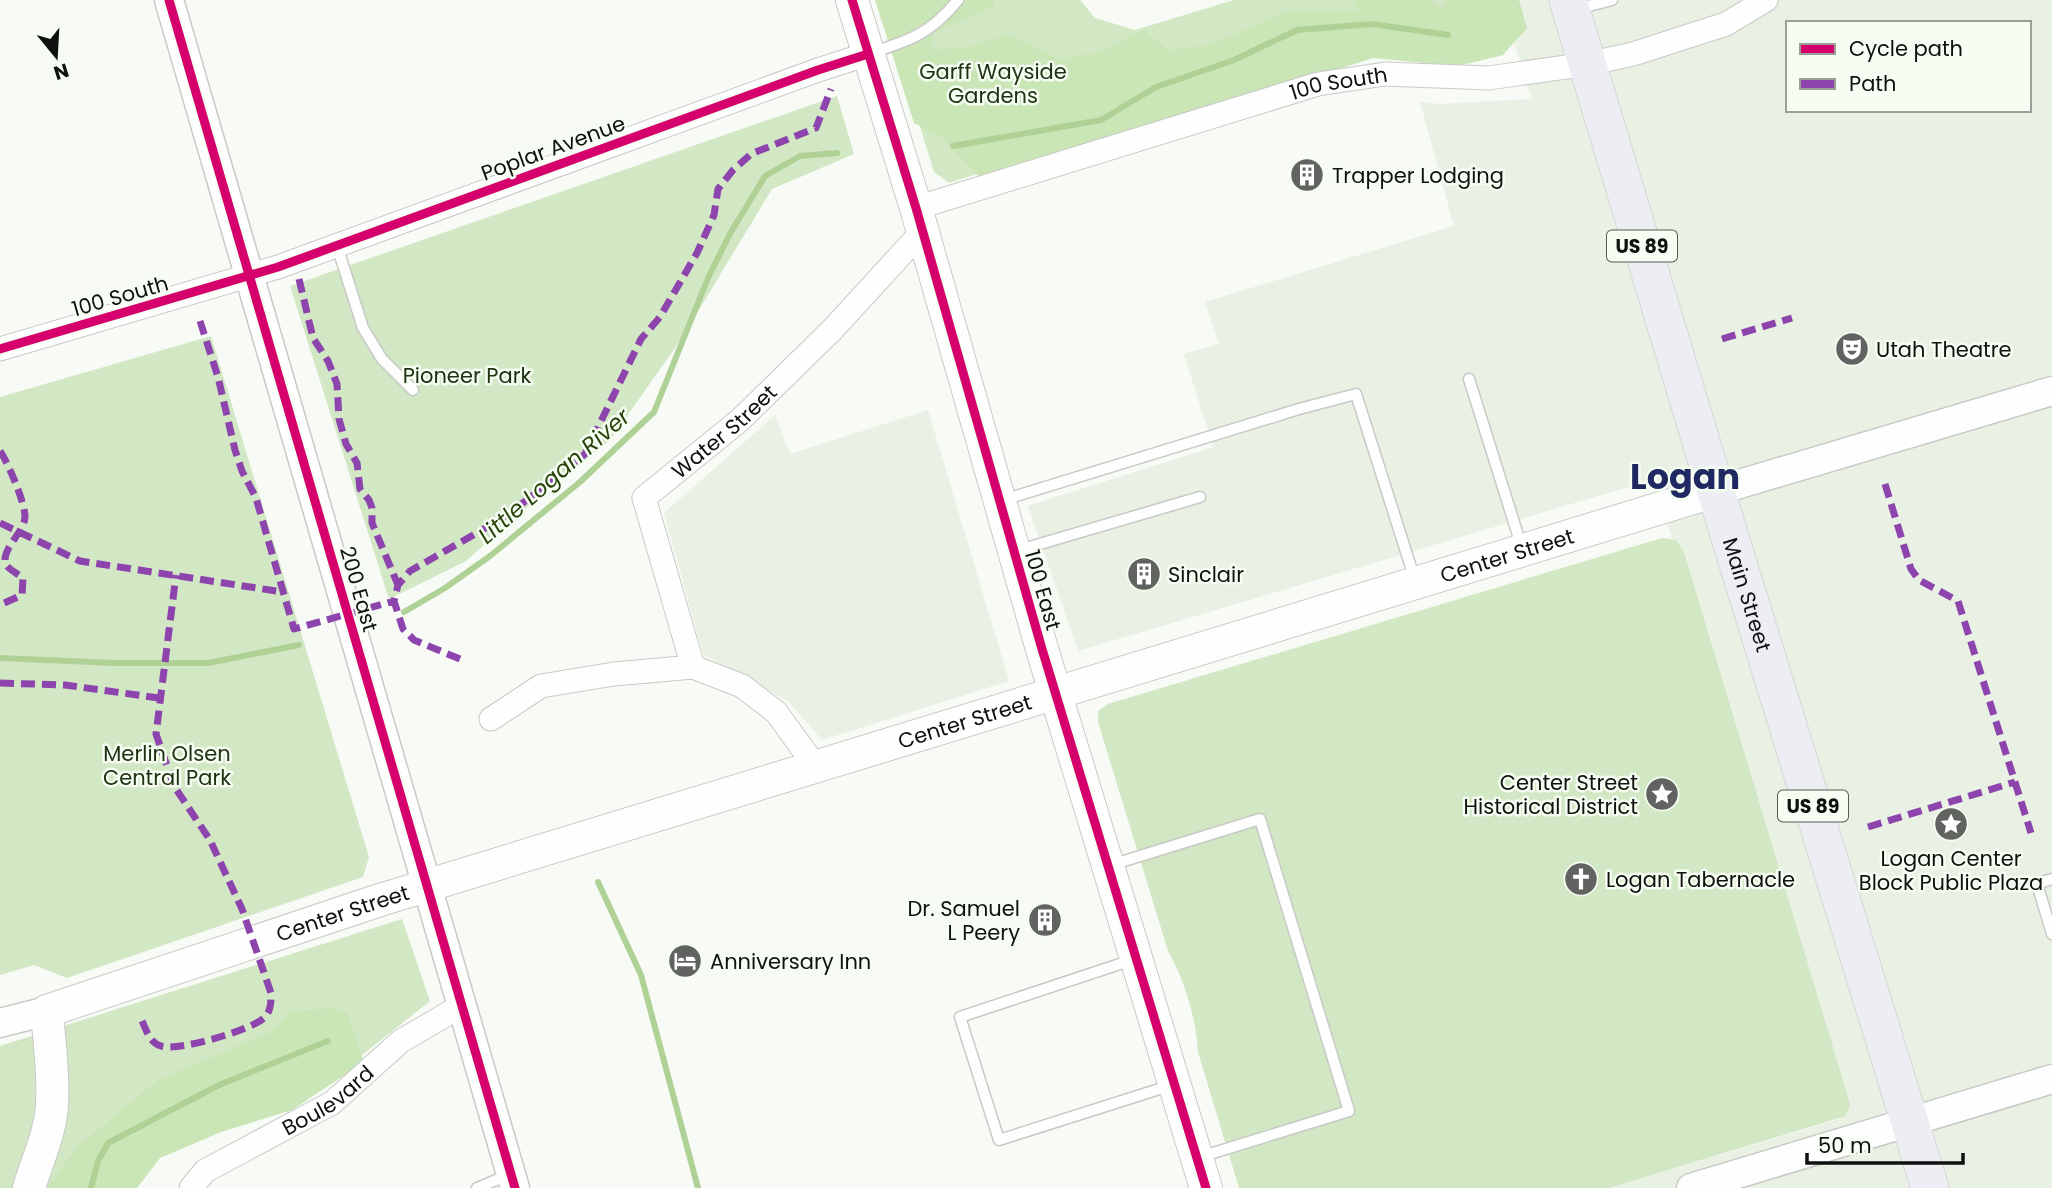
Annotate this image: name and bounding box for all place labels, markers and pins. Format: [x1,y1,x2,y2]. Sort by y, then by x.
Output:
building icon: Trapper Lodging [1288,156,1326,194]
place label: Trapper Lodging [1332,161,1504,190]
theatre icon: Utah Theatre [1833,330,1871,368]
place label: Utah Theatre [1876,335,2012,364]
building icon: Sinclair [1125,555,1163,593]
place label: Sinclair [1168,560,1244,589]
place label: Center Street Historical District [1464,768,1638,821]
place icon: Center Street Historical District [1643,775,1681,813]
place icon: Logan Center Block Public Plaza [1932,805,1970,843]
place label: Logan Center Block Public Plaza [1859,844,2043,897]
church icon: Logan Tabernacle [1562,860,1600,898]
place label: Logan Tabernacle [1606,865,1795,894]
place label: Dr. Samuel L Peery [908,894,1020,947]
building icon: Dr. Samuel L Peery [1026,901,1064,939]
hotel icon: Anniversary Inn [666,942,704,980]
place label: Anniversary Inn [710,947,871,976]

